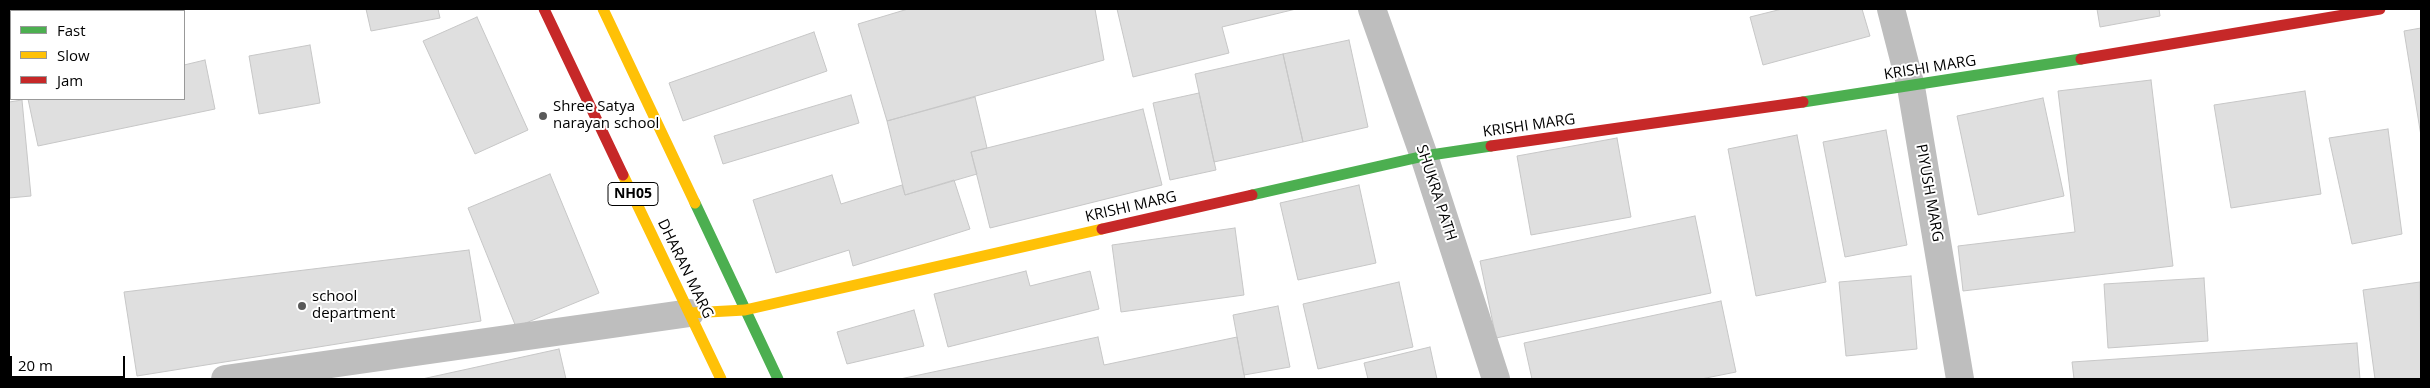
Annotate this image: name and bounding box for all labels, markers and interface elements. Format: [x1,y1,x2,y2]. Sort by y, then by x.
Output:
legend [10,10,185,100]
text: Fast [57,20,86,40]
text: Slow [57,45,90,65]
street label: KRISHI MARG [1883,52,1977,84]
text: Jam [57,70,83,90]
place label: Shree Satya narayan school [553,98,659,133]
marker: Shree Satya narayan school [537,110,549,122]
street label: KRISHI MARG [1482,111,1576,141]
street label: SHUKRA PATH [1412,143,1460,243]
street label: PIYUSH MARG [1912,143,1946,243]
road number: NH05 [608,182,658,205]
street label: KRISHI MARG [1084,188,1178,226]
street label: DHARAN MARG [653,216,717,322]
place label: school department [312,288,395,323]
marker: school department [296,300,308,312]
scale bar [12,346,128,378]
text: 20 m [18,355,53,375]

